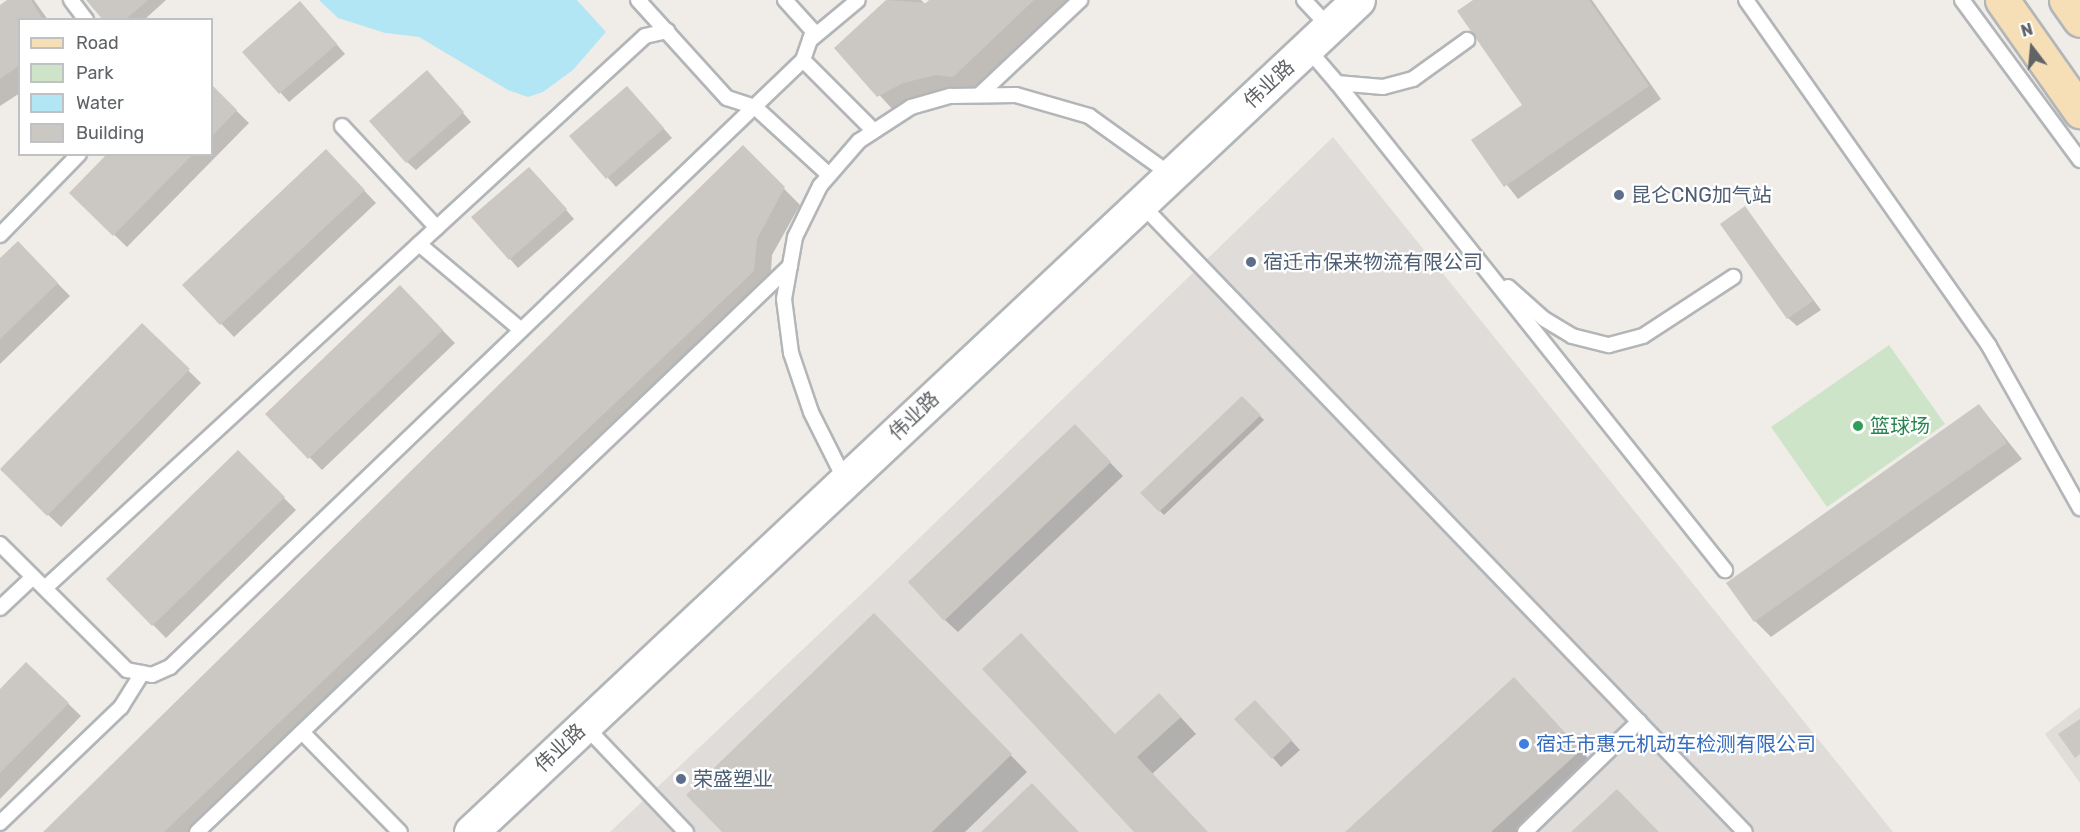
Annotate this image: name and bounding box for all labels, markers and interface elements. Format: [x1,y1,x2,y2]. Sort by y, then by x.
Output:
legend [18,18,213,156]
north arrow [2002,18,2062,78]
text: N [2019,19,2035,41]
text: Road [76,32,119,54]
street label: 伟业路 [1239,55,1299,113]
text: Park [76,62,113,84]
text: Water [76,92,124,114]
text: Building [76,122,144,144]
place label: 昆仑CNG加气站 [1631,183,1772,207]
marker: 昆仑CNG加气站 [1612,188,1626,202]
place label: 宿迁市保来物流有限公司 [1263,250,1483,274]
marker: 宿迁市保来物流有限公司 [1244,255,1258,269]
street label: 伟业路 [884,387,944,445]
place label: 篮球场 [1870,414,1930,438]
marker: 篮球场 [1851,419,1865,433]
street label: 伟业路 [530,719,590,777]
place label: 宿迁市惠元机动车检测有限公司 [1536,732,1816,756]
marker: 宿迁市惠元机动车检测有限公司 [1517,737,1531,751]
place label: 荣盛塑业 [693,767,773,791]
marker: 荣盛塑业 [674,772,688,786]

